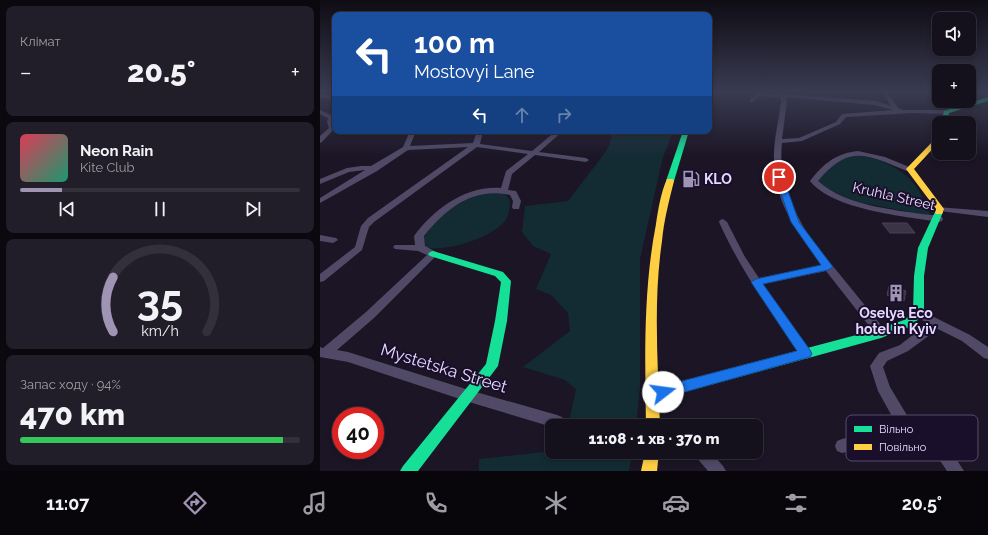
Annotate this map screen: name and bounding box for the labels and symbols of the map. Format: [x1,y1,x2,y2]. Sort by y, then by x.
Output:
pin [762,160,796,194]
fuel station icon: KLO [681,169,701,189]
place label: KLO [704,171,732,187]
street label: Kruhla Street [851,179,937,213]
building icon: Oselya Eco hotel in Kyiv [886,283,906,303]
place label: Oselya Eco hotel in Kyiv [855,305,937,337]
street label: Mystetska Street [378,339,510,397]
position arrow [642,371,684,413]
speed limit sign: 40 [332,407,384,459]
legend [846,415,978,461]
text: Вільно [879,423,914,436]
text: Повільно [879,441,927,454]

